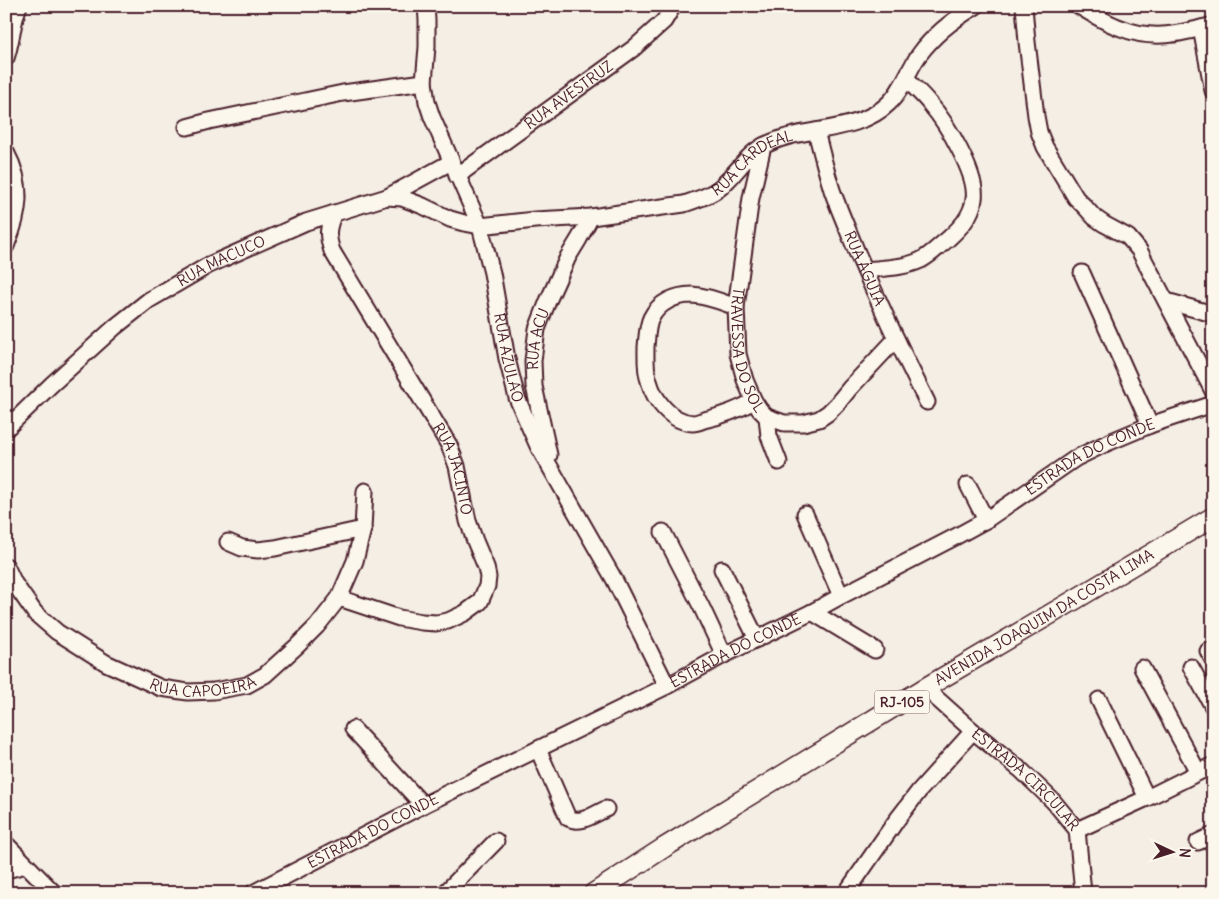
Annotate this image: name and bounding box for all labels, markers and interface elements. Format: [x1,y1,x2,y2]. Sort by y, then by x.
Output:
street label: RUA AVESTRUZ [520,56,617,133]
street label: RUA CARDEAL [708,126,795,200]
street label: RUA ÁGUIA [840,228,890,309]
street label: RUA MACUCO [173,231,268,291]
street label: TRAVESSA DO SOL [727,286,769,416]
street label: RUA ACU [523,305,553,370]
street label: RUA AZULAO [490,311,528,404]
street label: ESTRADA DO CONDE [1021,414,1157,499]
street label: RUA JACINTO [429,419,477,517]
street label: AVENIDA JOAQUIM DA COSTA LIMA [931,544,1157,689]
street label: ESTRADA DO CONDE [666,609,804,692]
street label: RUA CAPOEIRA [147,672,260,701]
road number: RJ-105 [874,690,930,714]
street label: ESTRADA CIRCULAR [968,724,1084,835]
street label: ESTRADA DO CONDE [304,789,441,872]
north arrow [1146,826,1196,876]
text: N [1176,847,1194,858]

